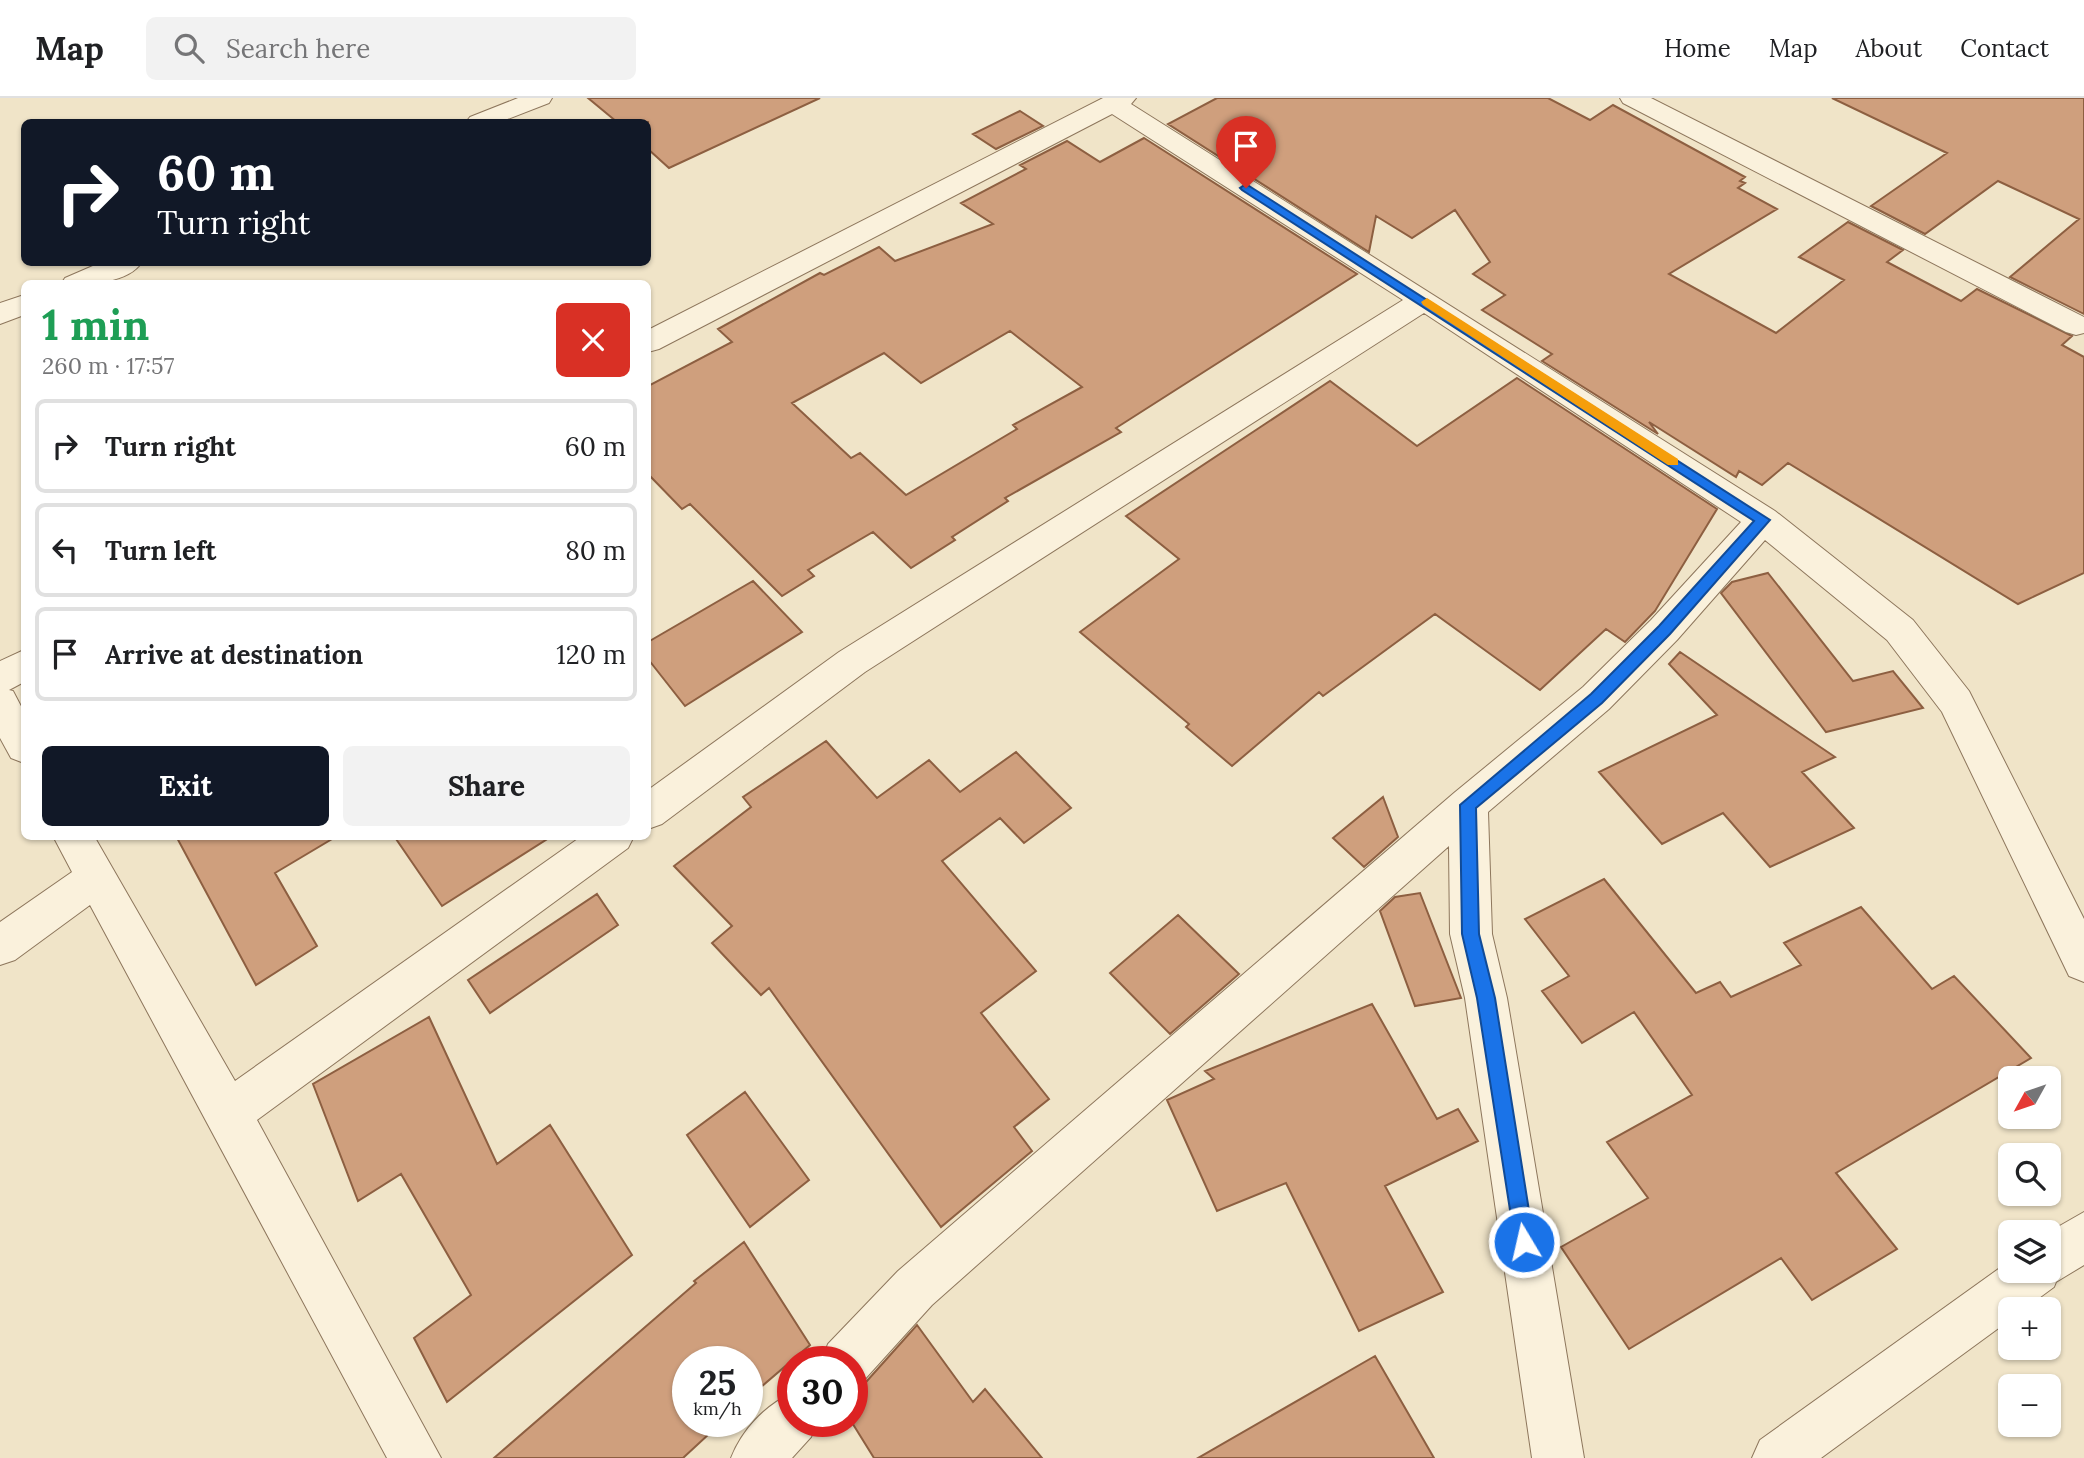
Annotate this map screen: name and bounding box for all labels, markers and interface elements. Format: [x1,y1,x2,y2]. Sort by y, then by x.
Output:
search box [146,17,636,80]
text: Map [35,27,104,69]
icon: search [170,29,208,67]
text: Search here [226,32,370,65]
text: Home [1664,33,1731,64]
text: Map [1769,33,1818,64]
text: About [1856,33,1922,64]
text: Contact [1960,33,2049,64]
pin [1216,116,1276,188]
icon: arrive [1227,127,1265,165]
text: 60 m [157,141,274,203]
icon: right [42,147,133,238]
text: Turn right [157,202,310,243]
text: 1 min [42,298,149,352]
button: close [556,303,630,377]
text: 260 m · 17:57 [42,351,174,380]
icon: right [46,427,84,465]
text: Turn right [105,430,236,463]
text: 60 m [565,430,626,463]
icon: left [46,531,84,569]
text: Turn left [105,534,216,567]
text: 80 m [565,534,626,567]
icon: arrive [46,635,84,673]
text: Arrive at destination [105,638,363,671]
text: 120 m [556,638,626,671]
button: Exit [42,746,329,826]
button: Share [343,746,630,826]
north arrow [1998,1066,2062,1129]
map controls [1998,1066,2061,1437]
button: search [1998,1143,2061,1206]
position arrow [1487,1205,1561,1279]
button: layers [1998,1220,2061,1283]
button: + [1998,1297,2061,1360]
speed limit sign: 30 [777,1346,868,1437]
text: 25 [699,1360,736,1405]
button: − [1998,1374,2061,1437]
text: km/h [693,1397,742,1420]

